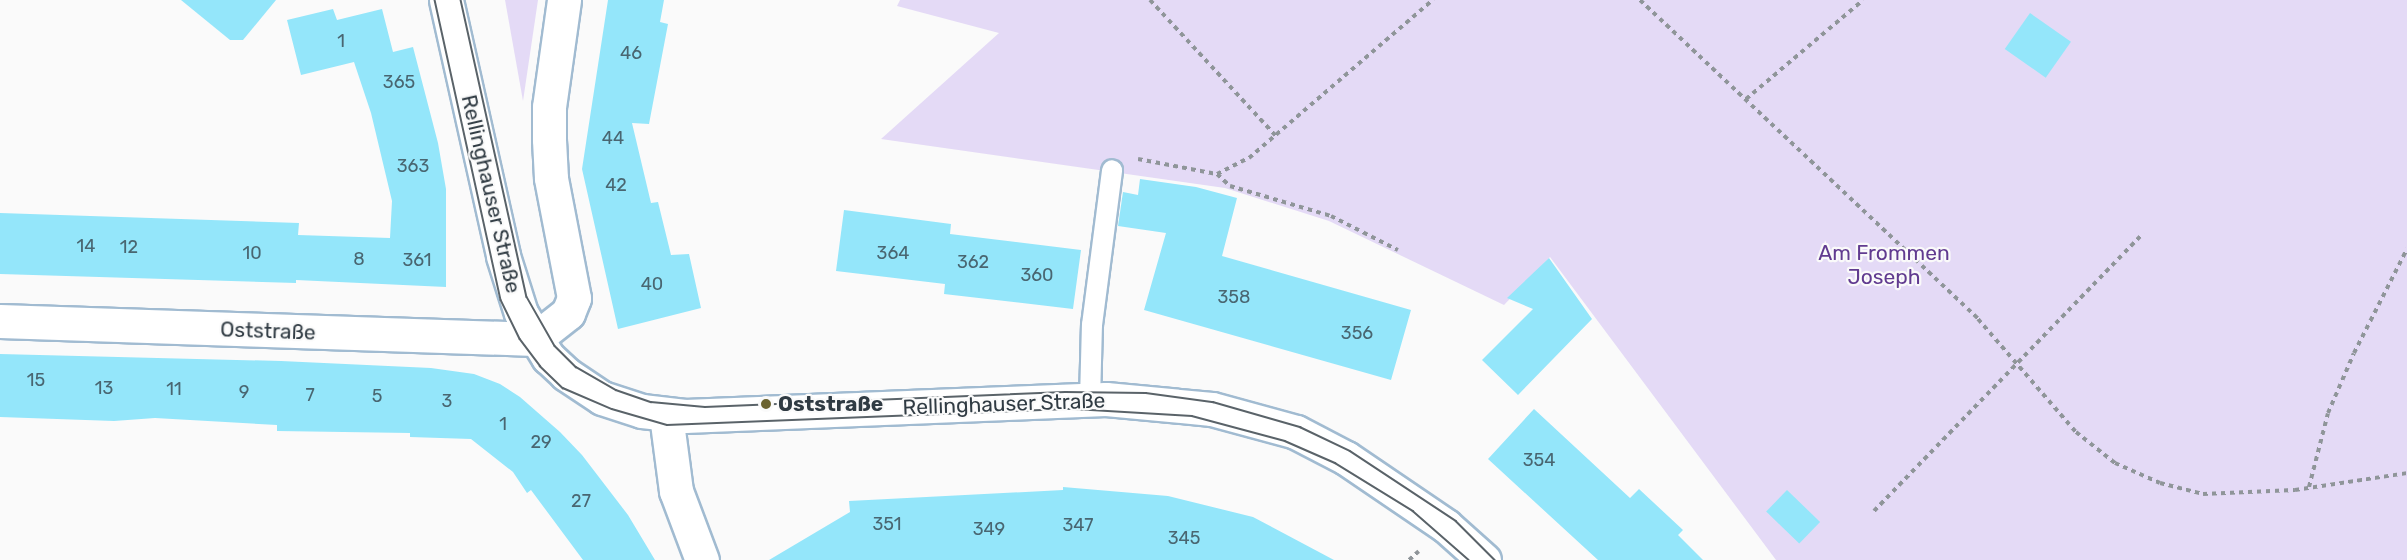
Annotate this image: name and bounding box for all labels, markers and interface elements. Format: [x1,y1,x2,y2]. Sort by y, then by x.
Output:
house number: 1 [337,30,345,52]
house number: 46 [620,42,642,64]
house number: 365 [383,71,415,93]
street label: Rellinghauser Straße [456,92,526,296]
house number: 44 [602,127,624,149]
house number: 363 [397,155,429,177]
house number: 42 [605,174,627,196]
house number: 14 [77,235,95,257]
house number: 12 [120,236,138,258]
park label: Am Frommen Joseph [1818,240,1950,290]
house number: 10 [242,242,262,264]
house number: 364 [877,242,909,264]
house number: 8 [353,248,365,270]
house number: 361 [403,249,431,271]
house number: 362 [957,251,989,273]
house number: 360 [1020,264,1054,286]
house number: 40 [641,273,663,295]
house number: 358 [1218,286,1250,308]
street label: Oststraße [220,317,316,345]
house number: 356 [1341,322,1373,344]
house number: 15 [27,369,45,391]
house number: 13 [95,377,113,399]
house number: 11 [166,378,182,400]
house number: 9 [239,381,249,403]
house number: 7 [305,384,315,406]
house number: 5 [372,385,382,407]
street label: Rellinghauser Straße [902,388,1106,420]
house number: 3 [442,390,452,412]
place label: Oststraße [778,391,883,417]
marker: Oststraße [759,397,773,411]
house number: 1 [499,413,507,435]
house number: 29 [530,431,552,453]
house number: 354 [1523,449,1555,471]
house number: 27 [571,490,591,512]
house number: 351 [873,513,901,535]
house number: 347 [1063,514,1093,536]
house number: 349 [973,518,1005,540]
house number: 345 [1168,527,1200,549]

